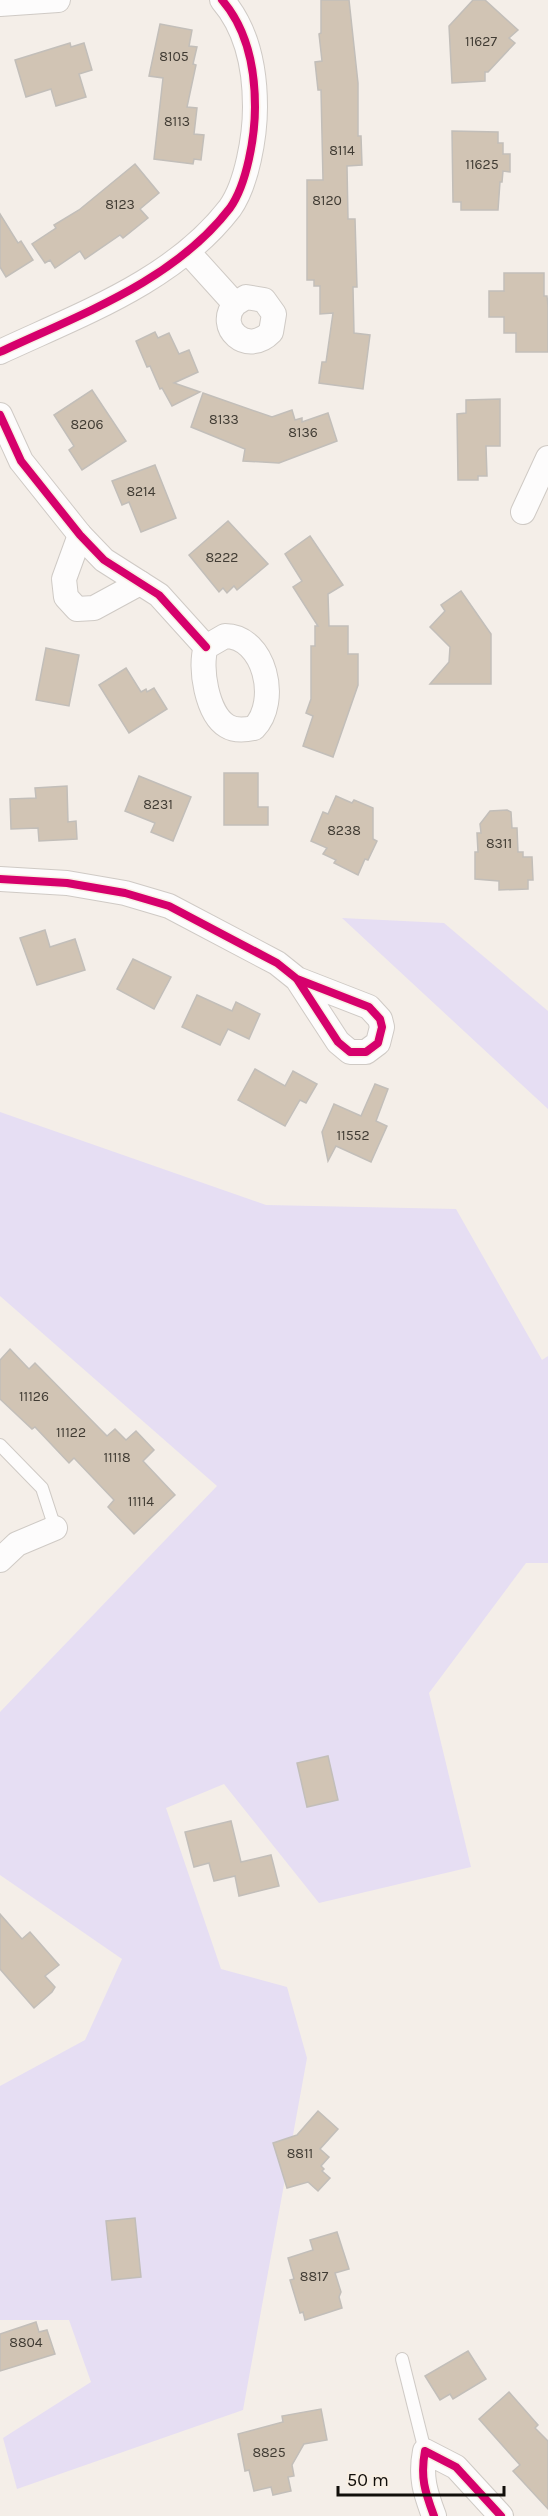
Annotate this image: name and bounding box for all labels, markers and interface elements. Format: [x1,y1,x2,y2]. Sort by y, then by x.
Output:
house number: 11627 [465,33,497,50]
house number: 8105 [159,48,189,65]
house number: 8113 [164,113,190,130]
house number: 8114 [329,142,355,159]
house number: 11625 [465,156,499,173]
house number: 8120 [312,192,342,209]
house number: 8123 [105,196,135,213]
house number: 8133 [209,411,239,428]
house number: 8206 [70,416,104,433]
house number: 8136 [288,424,318,441]
house number: 8214 [126,483,156,500]
house number: 8222 [206,549,238,566]
house number: 8231 [143,796,173,813]
house number: 8238 [327,822,361,839]
house number: 8311 [486,835,512,852]
house number: 11552 [336,1127,370,1144]
house number: 11126 [19,1388,49,1405]
house number: 11122 [56,1424,86,1441]
house number: 11118 [103,1449,131,1466]
house number: 11114 [128,1493,154,1510]
house number: 8811 [287,2145,313,2162]
house number: 8817 [300,2268,329,2285]
house number: 8804 [9,2334,43,2351]
house number: 8825 [252,2444,286,2461]
scale bar [338,2459,504,2497]
text: 50 m [347,2469,389,2491]

